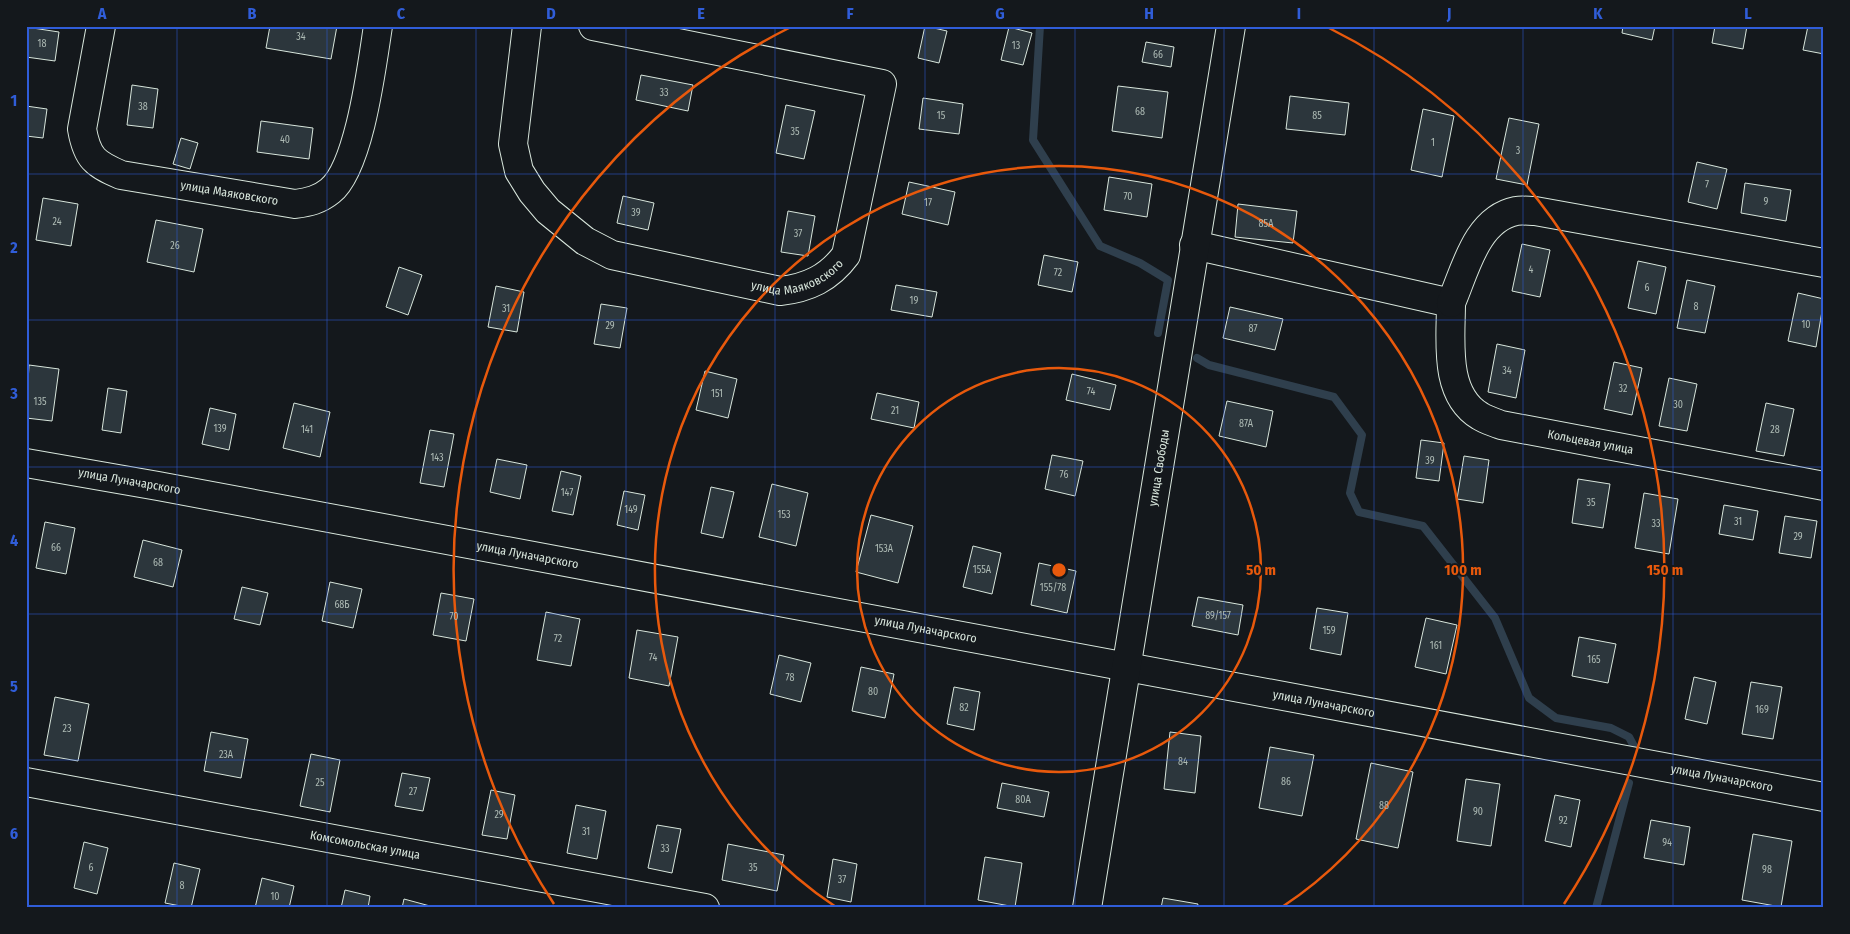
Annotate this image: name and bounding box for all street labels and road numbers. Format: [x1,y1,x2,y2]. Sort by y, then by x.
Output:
street label: улица Маяковского [179,178,279,208]
street label: улица Маяковского [750,257,846,298]
street label: Кольцевая улица [1546,427,1635,457]
street label: улица Свободы [1146,428,1172,507]
street label: улица Луначарского [77,465,182,497]
street label: улица Луначарского [475,539,580,571]
street label: улица Луначарского [874,613,978,646]
street label: улица Луначарского [1272,687,1376,720]
street label: улица Луначарского [1670,762,1774,794]
street label: Комсомольская улица [309,828,422,862]

